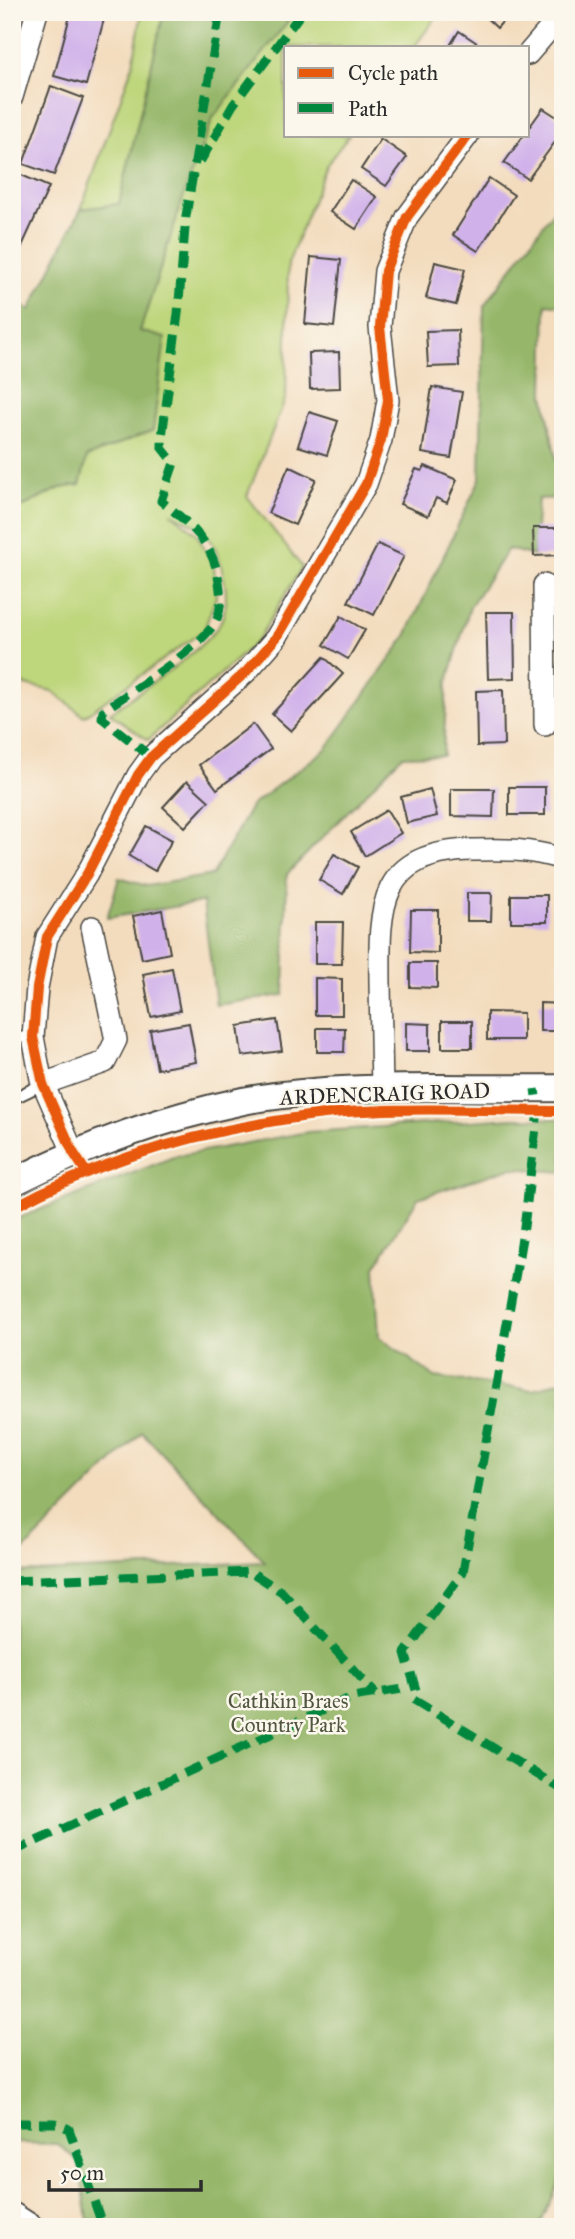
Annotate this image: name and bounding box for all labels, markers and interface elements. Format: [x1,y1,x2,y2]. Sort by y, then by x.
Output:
legend [284,46,530,136]
text: Cycle path [348,60,439,86]
text: Path [348,96,388,122]
street label: ARDENCRAIG ROAD [278,1077,491,1111]
park label: Cathkin Braes Country Park [228,1688,348,1738]
scale bar [49,2148,201,2192]
text: 50 m [60,2160,105,2186]

